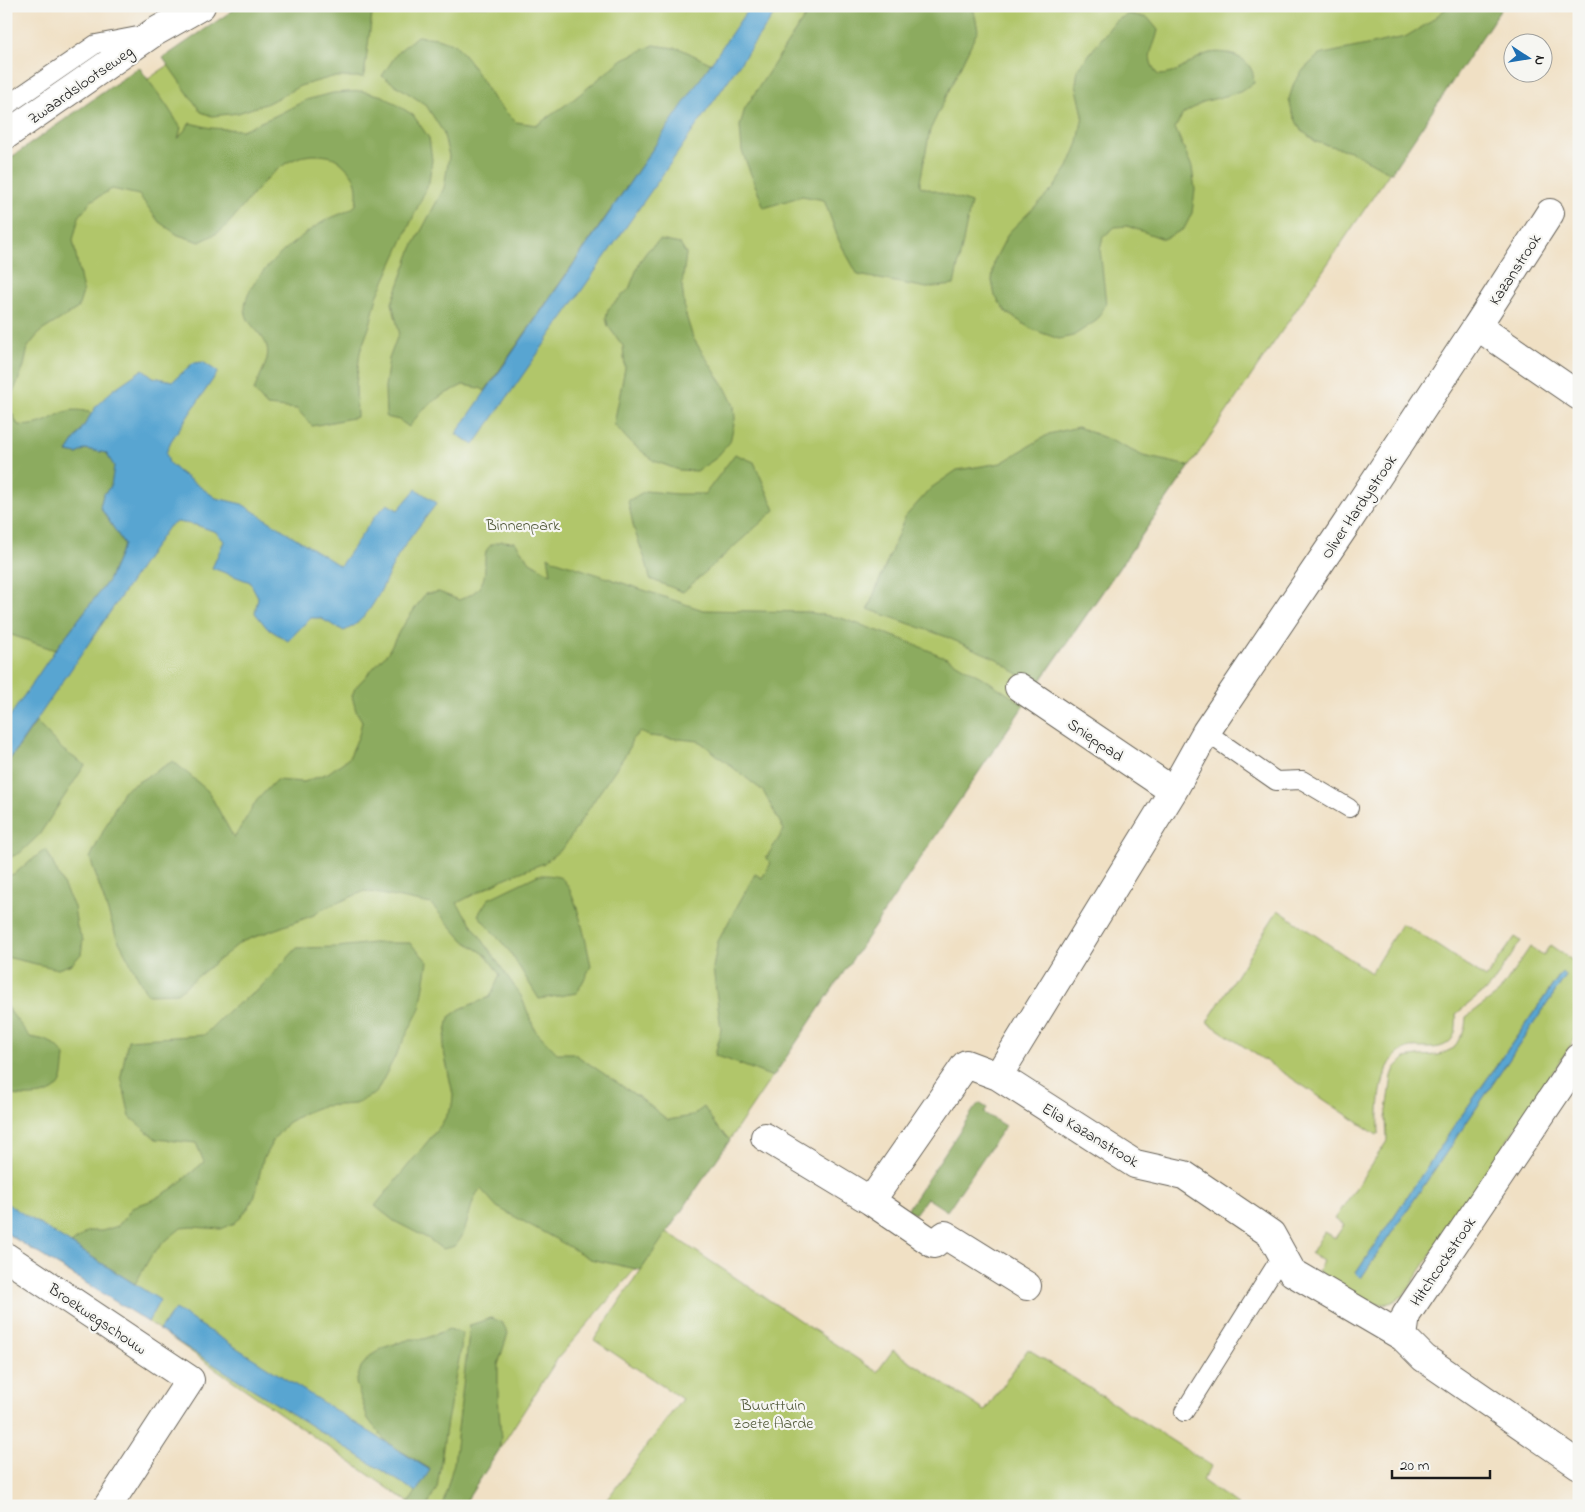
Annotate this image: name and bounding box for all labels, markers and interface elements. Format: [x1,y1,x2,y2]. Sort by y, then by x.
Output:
north arrow [1502,32,1552,82]
street label: Zwaardslootseweg [24,40,139,131]
text: N [1528,54,1551,67]
street label: Kazanstrook [1483,229,1548,311]
street label: Oliver Hardystrook [1316,449,1404,564]
park label: Binnenpark [485,514,561,538]
street label: Snieppad [1062,713,1128,768]
street label: Elia Kazanstrook [1037,1097,1144,1175]
street label: Hitchcockstrook [1405,1212,1483,1312]
street label: Broekwegschouw [42,1277,151,1361]
park label: Buurttuin Zoete Aarde [733,1394,814,1436]
scale bar [1392,1447,1490,1479]
text: 20 m [1400,1455,1430,1477]

